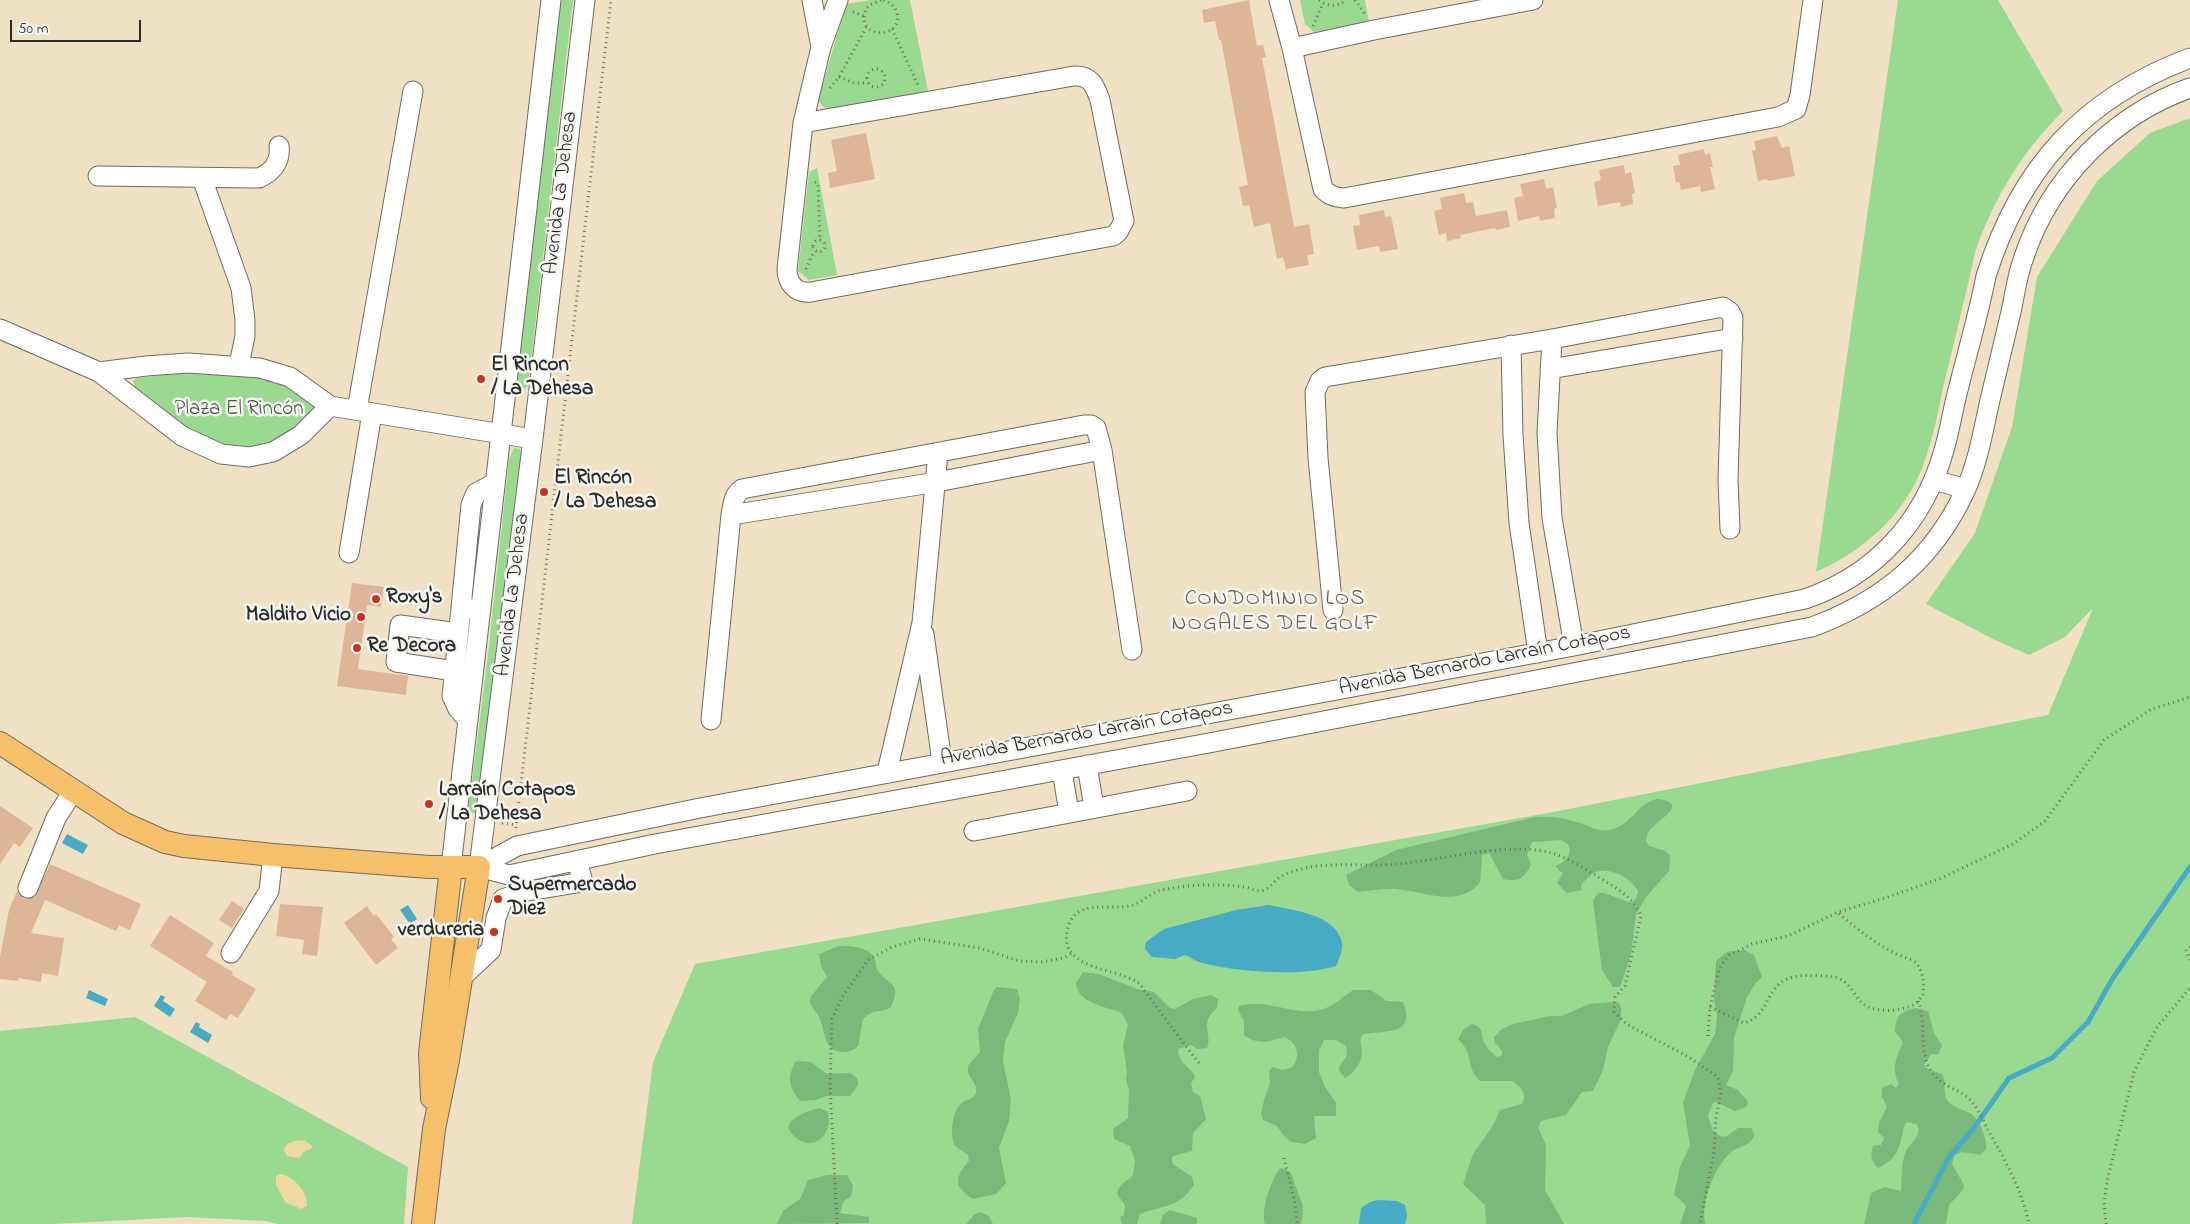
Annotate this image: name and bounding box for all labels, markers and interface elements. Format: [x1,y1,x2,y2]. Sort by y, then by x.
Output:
scale bar [12,10,144,42]
text: 50 m [18,18,48,40]
street label: Avenida La Dehesa [539,110,585,276]
place label: El Rincon / La Dehesa [491,354,593,404]
marker: El Rincon / La Dehesa [475,373,487,385]
park label: Plaza El Rincón [174,398,304,424]
place label: El Rincón / La Dehesa [554,467,656,517]
marker: El Rincón / La Dehesa [538,486,550,498]
street label: Avenida La Dehesa [491,512,537,678]
place label: Roxy's [386,586,442,612]
district label: CONDOMINIO LOS NOGALES DEL GOLF [1170,587,1380,638]
marker: Roxy's [370,593,382,605]
place label: Maldito Vicio [246,604,351,630]
marker: Maldito Vicio [355,611,367,623]
street label: Avenida Bernardo Larraín Cotapos [1337,621,1633,703]
place label: Re Decora [367,635,456,661]
marker: Re Decora [351,642,363,654]
street label: Avenida Bernardo Larraín Cotapos [939,697,1235,773]
place label: Larraín Cotapos / La Dehesa [439,779,576,829]
marker: Larraín Cotapos / La Dehesa [423,798,435,810]
place label: Supermercado Diez [508,874,636,924]
marker: Supermercado Diez [492,893,504,905]
place label: verdureria [398,919,484,945]
marker: verdureria [488,926,500,938]

